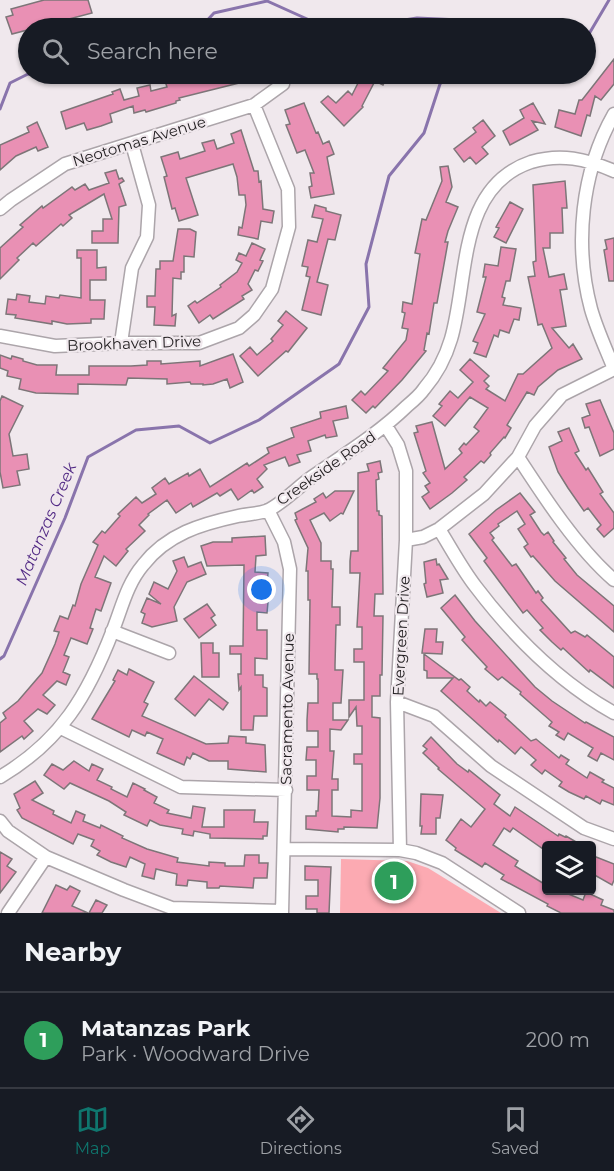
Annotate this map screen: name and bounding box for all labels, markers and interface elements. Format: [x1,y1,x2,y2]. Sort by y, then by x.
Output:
search box [18,18,596,84]
icon: search [39,35,72,68]
text: Search here [87,38,218,65]
street label: Neotomas Avenue [70,112,208,170]
street label: Brookhaven Drive [67,331,201,355]
street label: Creekside Road [273,427,379,509]
water label: Matanzas Creek [12,458,81,588]
your location [247,575,276,604]
street label: Evergreen Drive [388,575,414,697]
street label: Sacramento Avenue [276,633,298,785]
map controls [542,841,596,895]
button: layers [542,841,596,895]
pin: 1 [374,858,414,904]
text: Nearby [24,936,121,968]
text: Matanzas Park [81,1015,250,1042]
text: 1 [40,1028,47,1052]
text: 200 m [526,1028,590,1052]
text: Park · Woodward Drive [81,1042,310,1066]
tab: Map [75,1103,110,1158]
tab: Directions [260,1103,342,1158]
tab: Saved [491,1103,539,1158]

